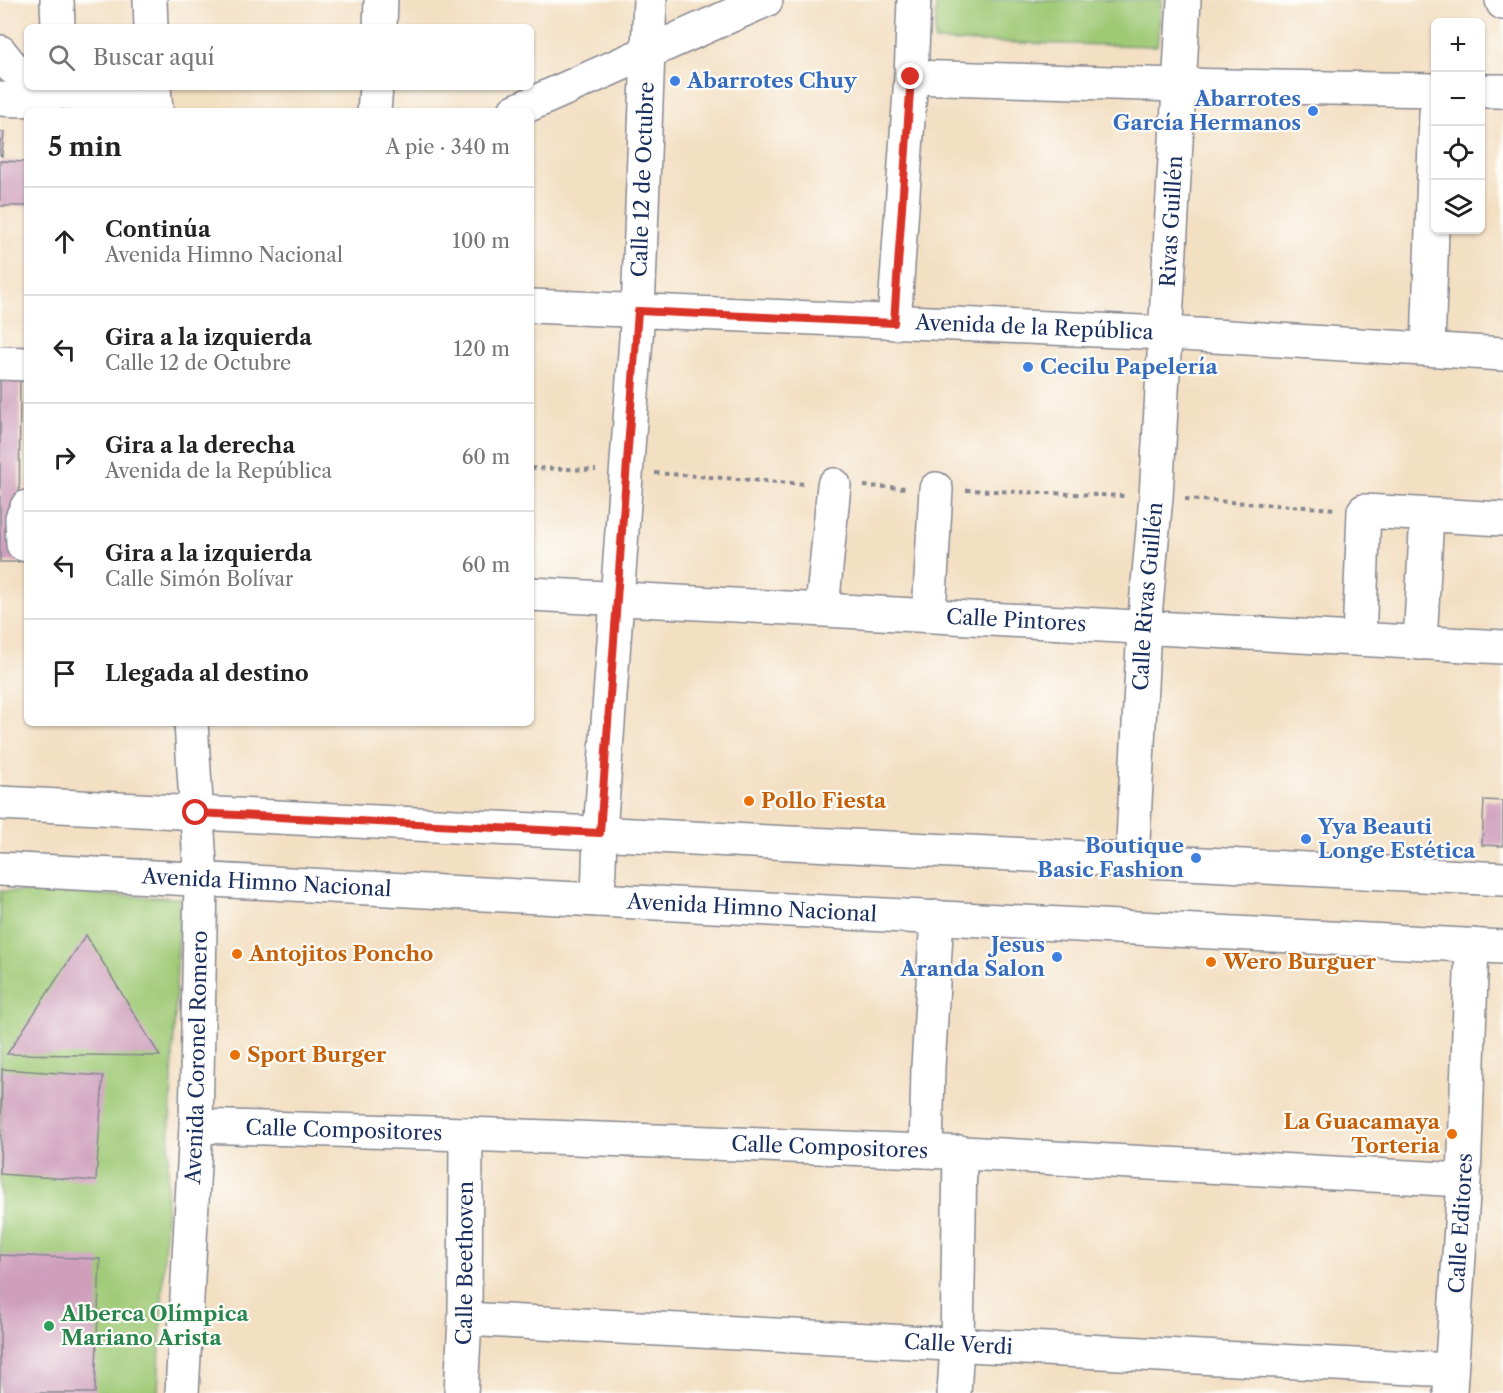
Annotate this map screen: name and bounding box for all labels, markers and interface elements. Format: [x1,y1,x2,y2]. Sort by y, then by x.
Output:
map controls [1431,18,1485,234]
button: + [1431,18,1485,72]
search box [24,24,534,90]
icon: search [45,41,78,74]
text: Buscar aquí [93,44,215,71]
route end [897,63,923,89]
place label: Abarrotes Chuy [686,68,858,93]
button: − [1431,72,1485,126]
marker: Abarrotes Chuy [668,74,682,88]
street label: Calle 12 de Octubre [626,81,659,278]
place label: Abarrotes García Hermanos [1113,86,1301,135]
marker: Abarrotes García Hermanos [1306,104,1320,118]
button: locate [1431,126,1485,180]
text: 5 min [48,131,122,163]
text: A pie · 340 m [386,135,510,159]
street label: Rivas Guillén [1155,155,1187,288]
button: layers [1431,180,1485,234]
text: Continúa [105,216,211,243]
icon: ahead [48,225,81,258]
text: 100 m [452,229,510,253]
text: Avenida Himno Nacional [105,243,343,267]
street label: Avenida de la República [914,309,1155,345]
text: Gira a la izquierda [105,324,312,351]
icon: left [48,333,81,366]
text: 120 m [453,337,510,361]
text: Calle 12 de Octubre [105,351,291,375]
place label: Cecilu Papelería [1040,354,1219,379]
marker: Cecilu Papelería [1021,360,1035,374]
text: Gira a la derecha [105,432,295,459]
icon: right [48,441,81,474]
text: 60 m [462,445,510,469]
text: Avenida de la República [105,459,332,483]
street label: Calle Rivas Guillén [1128,501,1167,691]
text: Gira a la izquierda [105,540,312,567]
icon: left [48,549,81,582]
text: 60 m [462,553,510,577]
text: Calle Simón Bolívar [105,567,293,591]
street label: Calle Pintores [946,604,1087,636]
icon: arrive [48,657,81,690]
text: Llegada al destino [105,660,309,687]
place label: Pollo Fiesta [761,788,887,813]
marker: Pollo Fiesta [742,794,756,808]
route start [182,799,208,825]
place label: Yya Beauti Longe Estética [1317,814,1476,863]
marker: Yya Beauti Longe Estética [1299,832,1313,846]
place label: Boutique Basic Fashion [1037,833,1185,882]
marker: Boutique Basic Fashion [1189,851,1203,865]
street label: Avenida Himno Nacional [140,863,392,901]
street label: Avenida Himno Nacional [626,889,877,926]
street label: Avenida Coronel Romero [180,930,212,1186]
place label: Jesus Aranda Salon [899,932,1046,981]
place label: Antojitos Poncho [248,941,433,966]
marker: Antojitos Poncho [230,947,244,961]
place label: Wero Burguer [1222,949,1377,974]
marker: Jesus Aranda Salon [1050,950,1064,964]
marker: Wero Burguer [1204,955,1218,969]
place label: Sport Burger [247,1042,387,1067]
marker: Sport Burger [228,1048,242,1062]
place label: La Guacamaya Torteria [1283,1109,1441,1158]
street label: Calle Compositores [245,1114,443,1145]
marker: La Guacamaya Torteria [1445,1127,1459,1141]
street label: Calle Compositores [731,1131,929,1163]
street label: Calle Editores [1443,1153,1477,1294]
street label: Calle Beethoven [451,1181,478,1346]
place label: Alberca Olímpica Mariano Arista [60,1301,249,1350]
marker: Alberca Olímpica Mariano Arista [42,1319,56,1333]
street label: Calle Verdi [903,1329,1014,1359]

